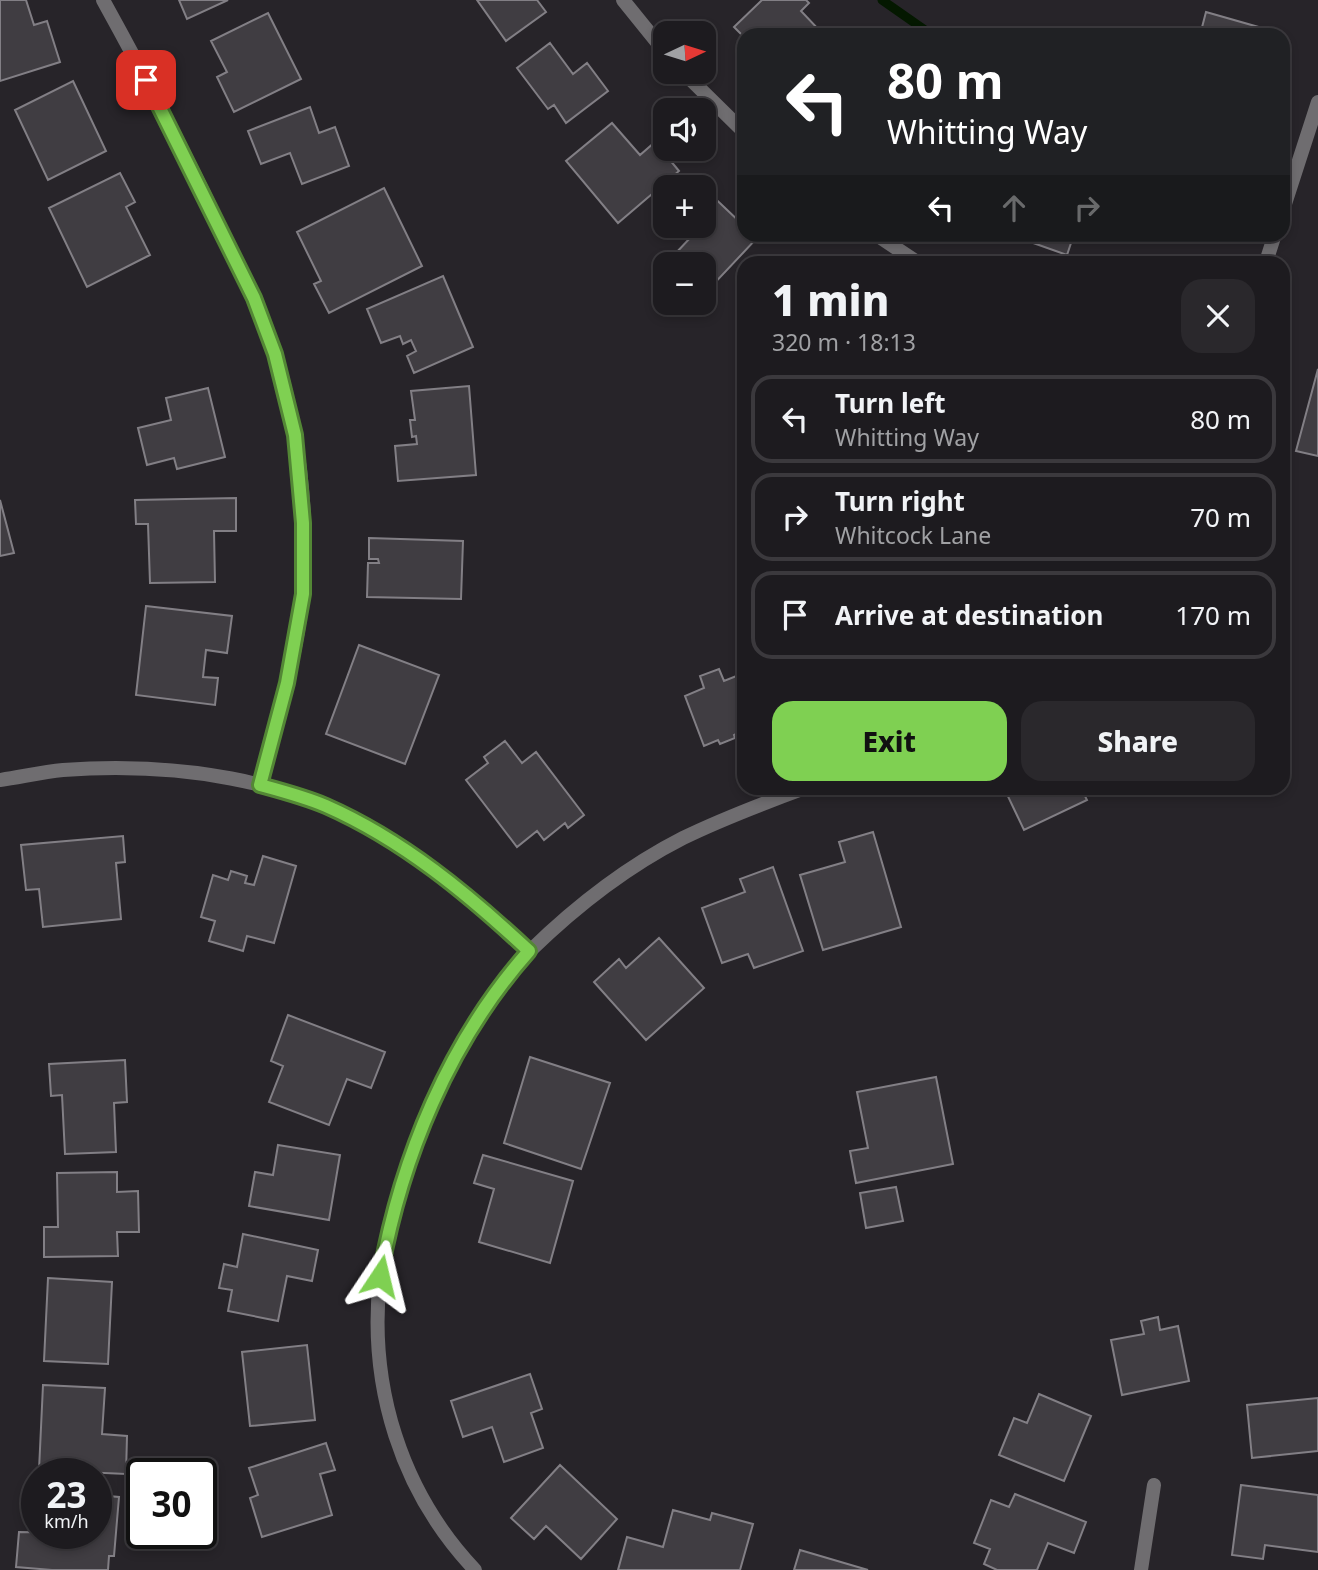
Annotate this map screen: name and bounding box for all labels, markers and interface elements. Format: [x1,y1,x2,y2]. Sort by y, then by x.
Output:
north arrow [653,21,716,84]
map controls [653,21,716,315]
text: 80 m [887,47,1004,113]
pin [116,50,176,110]
icon: left [772,56,863,147]
icon: arrive [127,61,165,99]
button: sound [653,98,716,161]
text: Whitting Way [887,110,1087,153]
button: + [653,175,716,238]
icon: left [922,189,960,227]
icon: ahead [995,189,1033,227]
icon: right [1068,189,1106,227]
button: − [653,252,716,315]
text: 1 min [772,271,889,328]
button: close [1181,279,1255,353]
text: 320 m · 18:13 [772,326,916,358]
text: Turn left [835,385,946,421]
icon: left [776,400,814,438]
text: 80 m [1190,401,1251,437]
text: Whitting Way [835,421,979,453]
text: Turn right [835,483,965,519]
icon: right [776,498,814,536]
text: 70 m [1190,499,1251,535]
text: Whitcock Lane [835,519,991,551]
icon: arrive [776,596,814,634]
text: Arrive at destination [835,597,1104,633]
text: 170 m [1175,597,1251,633]
button: Exit [772,701,1007,781]
button: Share [1021,701,1255,781]
position arrow [343,1239,417,1313]
speed limit sign: 30 [126,1458,217,1549]
text: 23 [46,1471,87,1518]
text: km/h [44,1509,89,1533]

